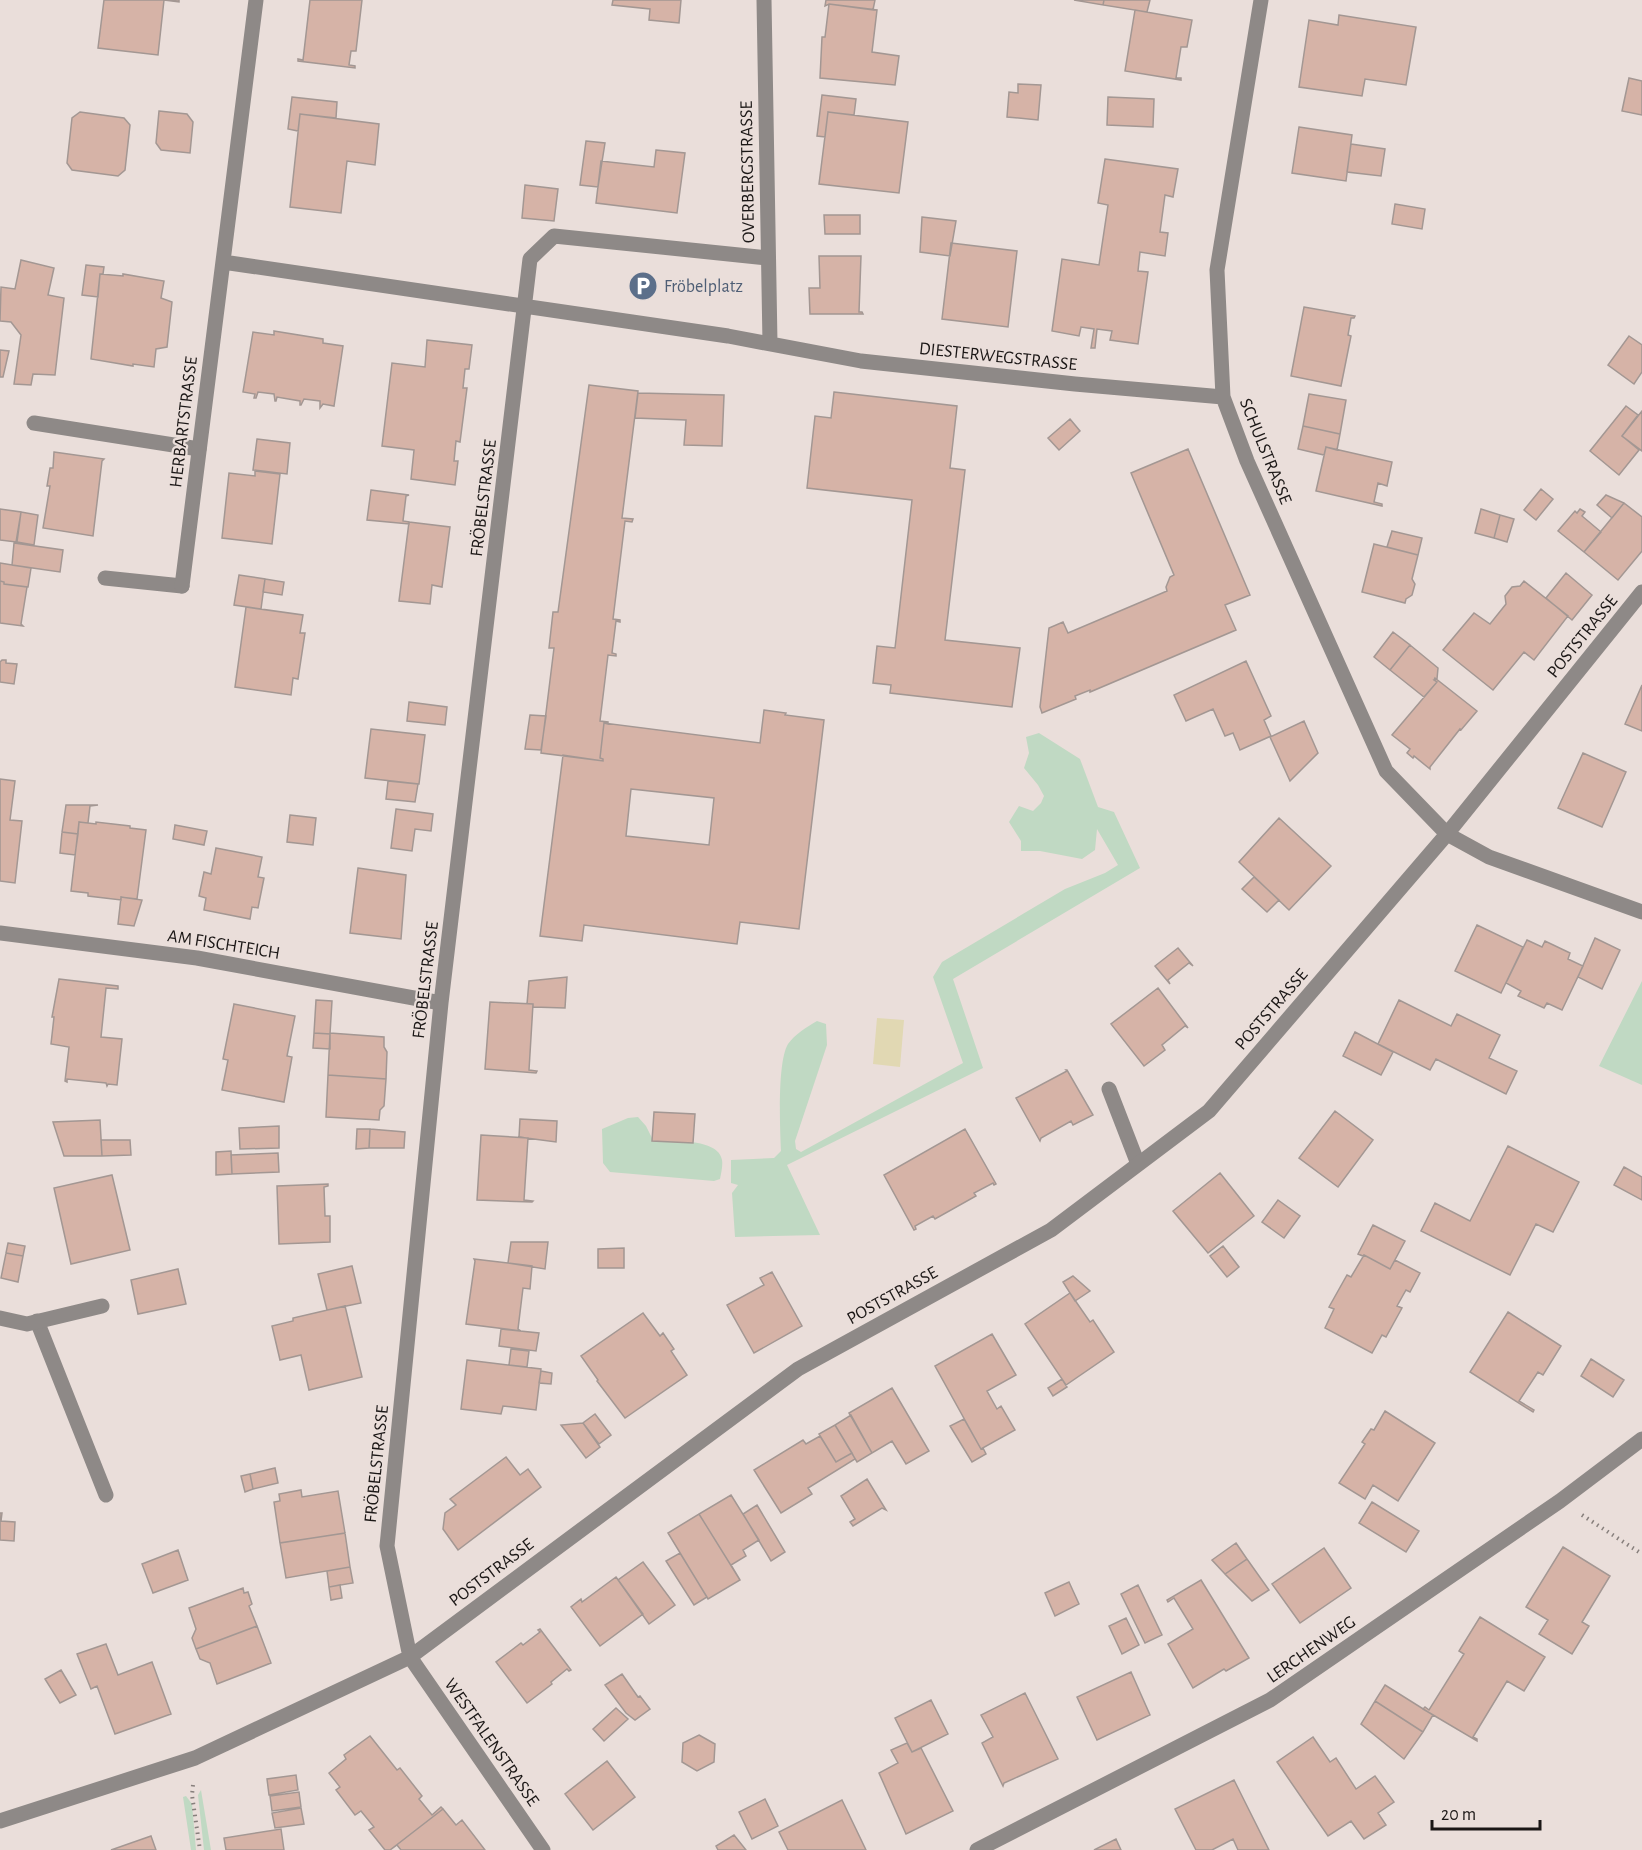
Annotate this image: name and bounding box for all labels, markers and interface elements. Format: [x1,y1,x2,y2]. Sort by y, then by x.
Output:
street label: OVERBERGSTRASSE [738,101,758,243]
parking icon: Fröbelplatz [627,270,659,302]
place label: Fröbelplatz [664,278,743,296]
street label: DIESTERWEGSTRASSE [918,340,1078,374]
street label: HERBARTSTRASSE [167,355,201,489]
street label: SCHULSTRASSE [1236,396,1295,507]
street label: FRÖBELSTRASSE [466,438,500,558]
street label: POSTSTRASSE [1544,592,1622,681]
street label: FRÖBELSTRASSE [408,920,442,1040]
street label: AM FISCHTEICH [166,927,281,963]
street label: POSTSTRASSE [1232,966,1312,1054]
street label: POSTSTRASSE [844,1263,941,1328]
street label: FRÖBELSTRASSE [360,1404,392,1524]
street label: POSTSTRASSE [446,1535,537,1610]
street label: LERCHENWEG [1264,1613,1359,1687]
street label: WESTFALENSTRASSE [440,1676,542,1810]
scale bar [1432,1793,1540,1831]
text: 20 m [1441,1806,1476,1824]

